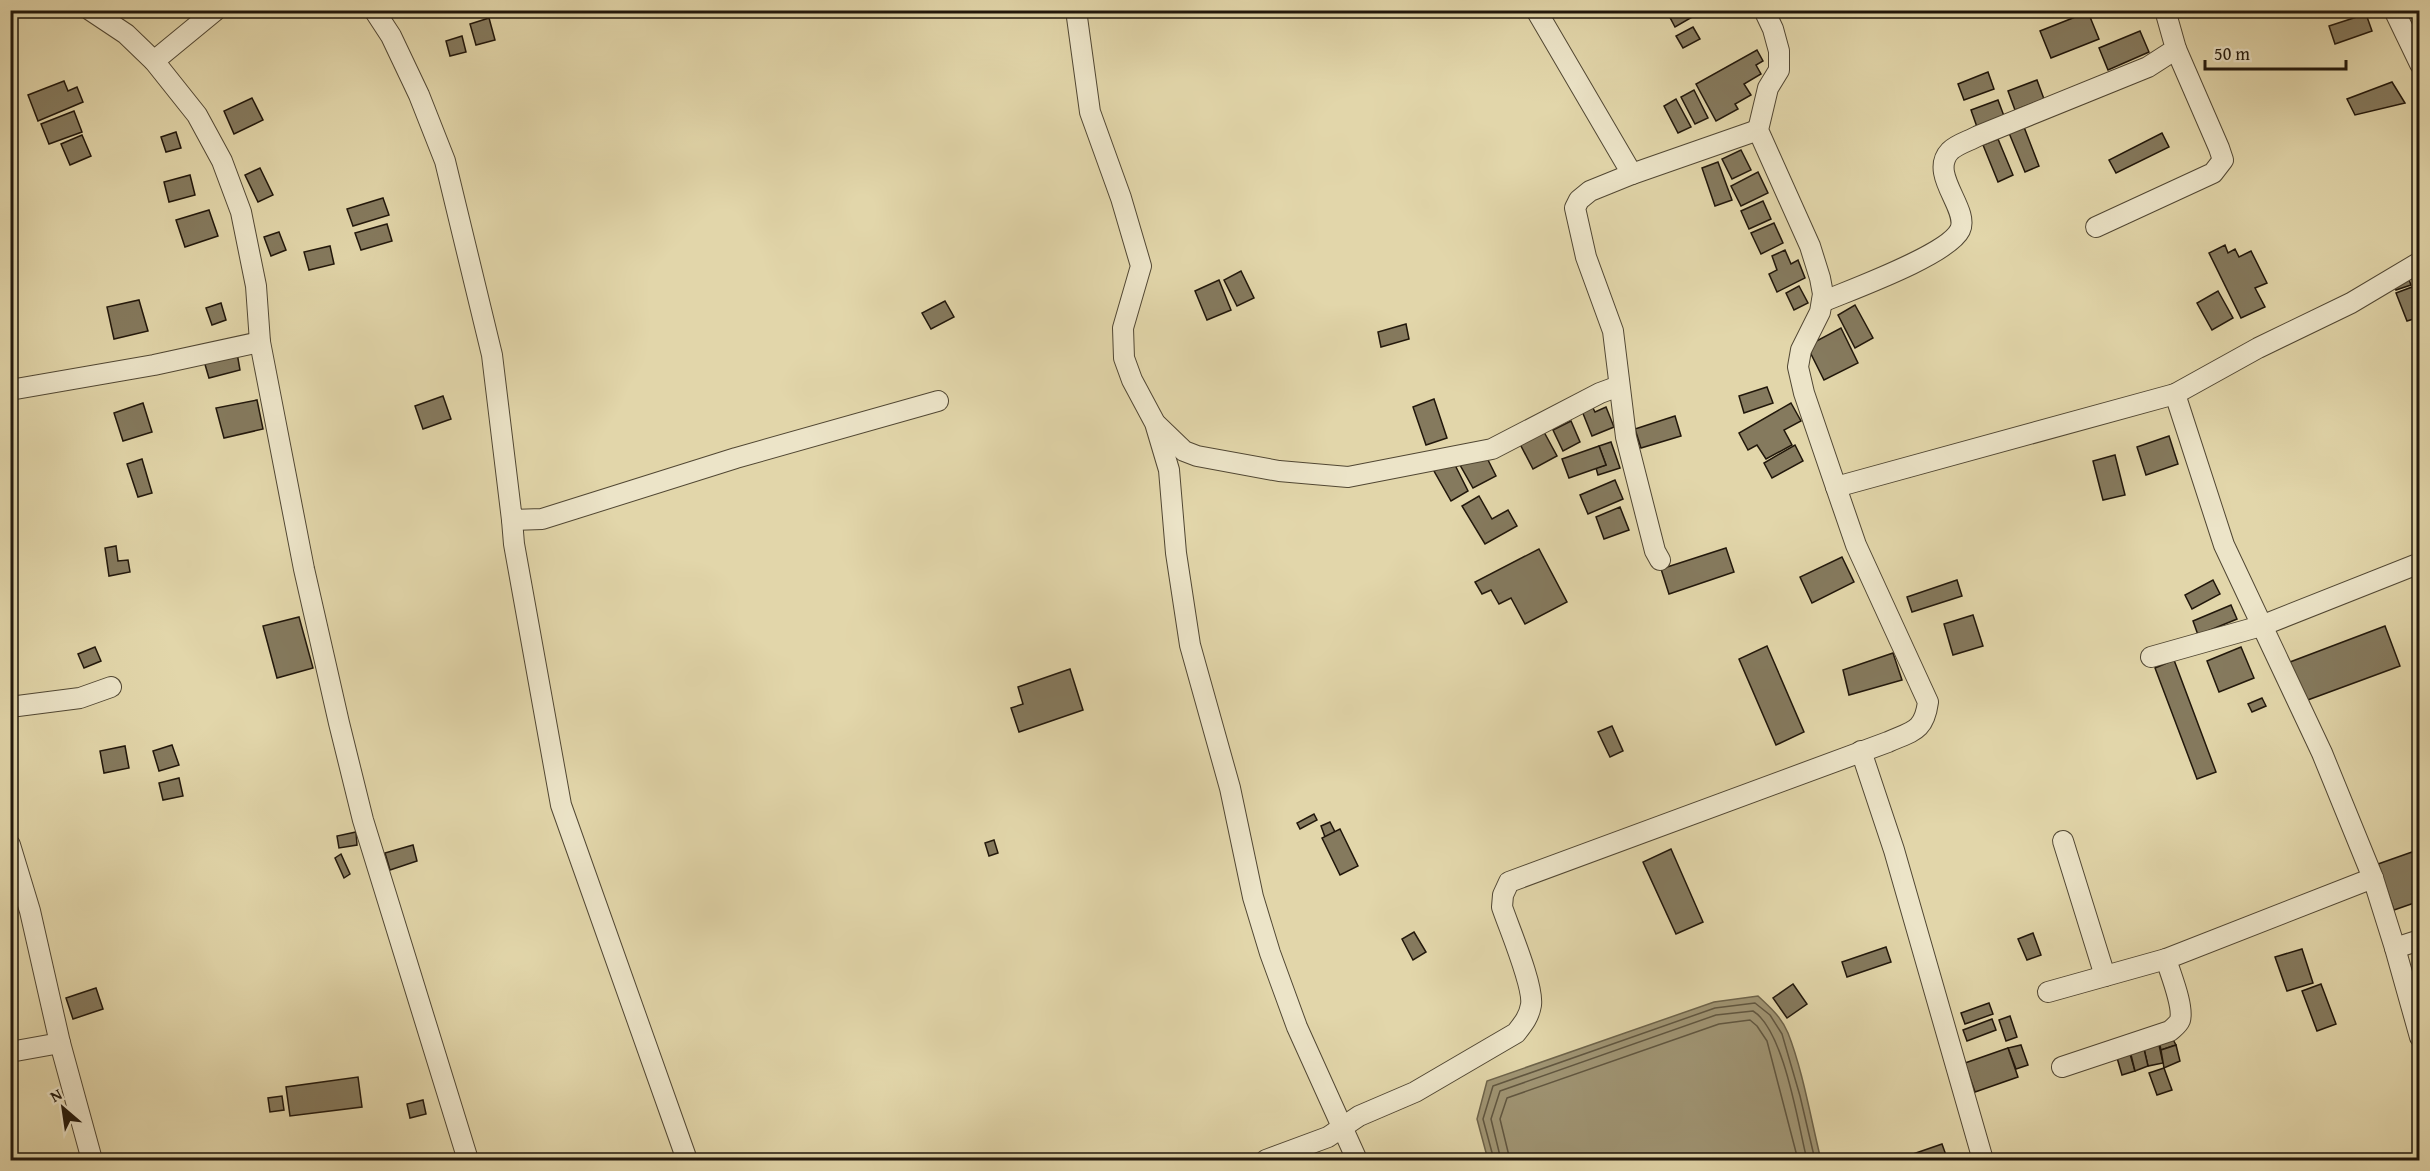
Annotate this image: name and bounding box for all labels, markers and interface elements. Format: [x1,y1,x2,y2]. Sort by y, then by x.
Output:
scale bar [2205,33,2346,71]
text: 50 m [2214,40,2250,67]
north arrow [33,1078,93,1138]
text: N [45,1082,66,1108]

